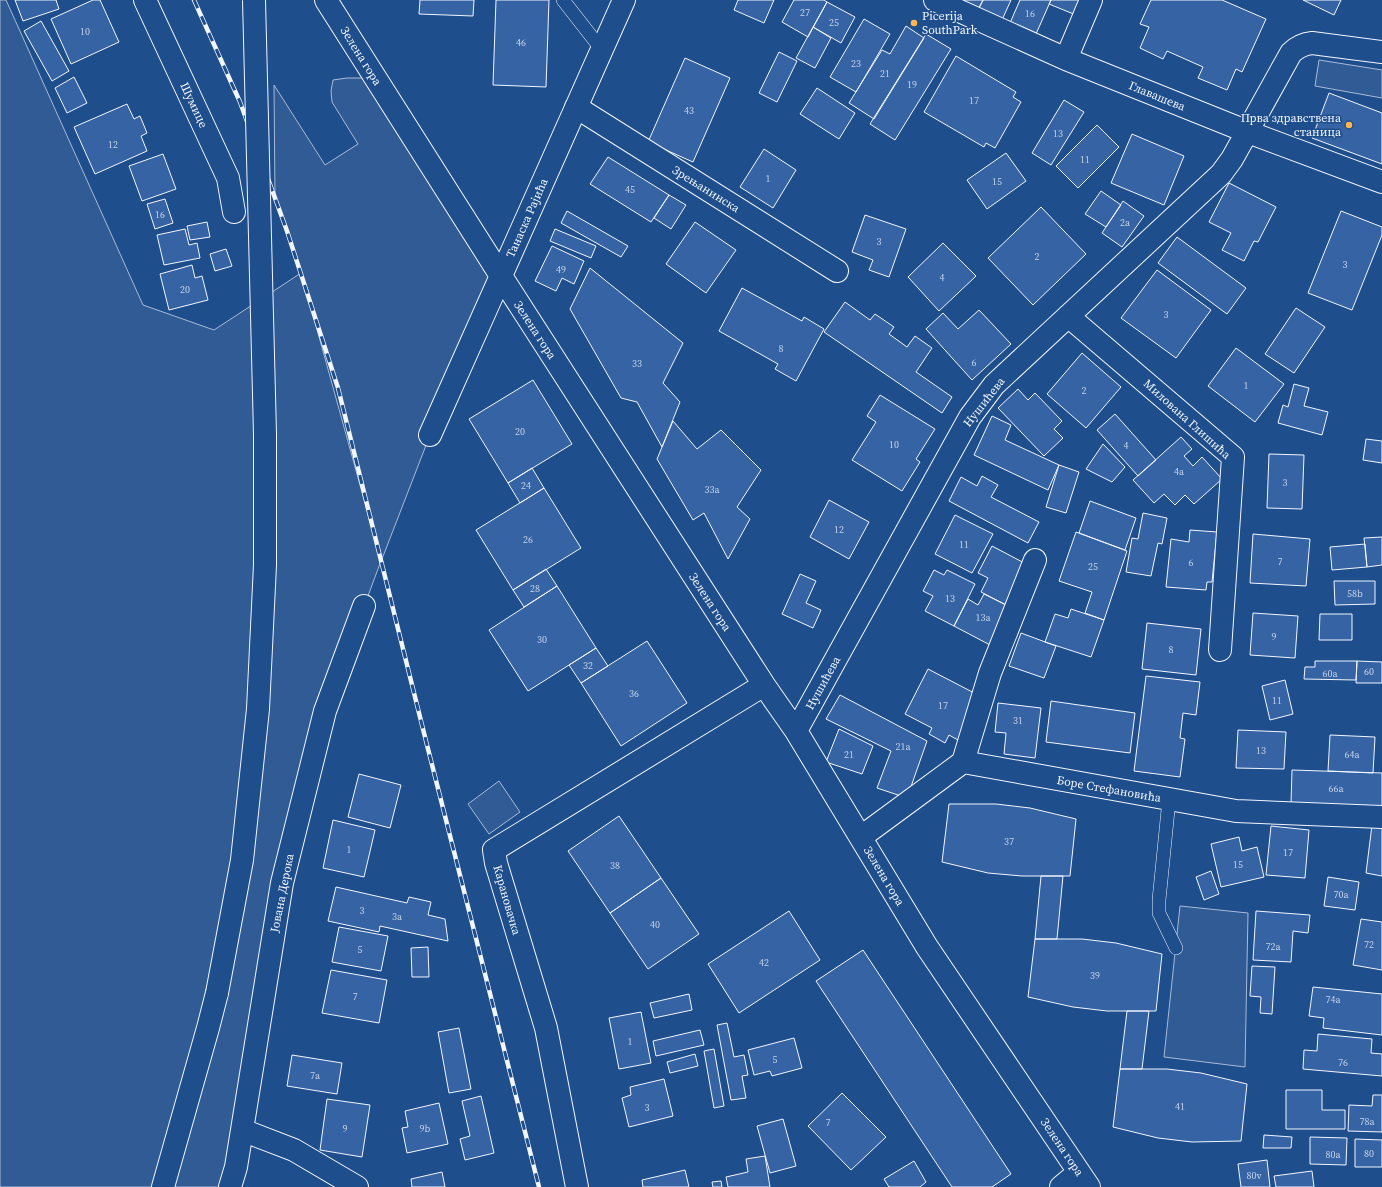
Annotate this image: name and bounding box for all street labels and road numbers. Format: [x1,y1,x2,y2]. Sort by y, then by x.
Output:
street label: Зелена гора [337,23,386,89]
street label: Главашева [1126,77,1188,115]
street label: Шумице [176,80,212,130]
street label: Зрењанинска [669,162,744,217]
street label: Танаска Рајића [502,175,552,260]
street label: Зелена гора [510,298,560,363]
street label: Нушићева [960,373,1009,430]
street label: Милована Глишића [1140,376,1235,463]
street label: Зелена гора [685,570,735,635]
street label: Нушићева [802,653,845,713]
street label: Боре Стефановића [1056,772,1163,806]
street label: Зелена гора [860,843,909,910]
street label: Јована Дерока [266,851,298,935]
street label: Карановачка [489,863,525,938]
street label: Зелена гора [1037,1115,1088,1180]

